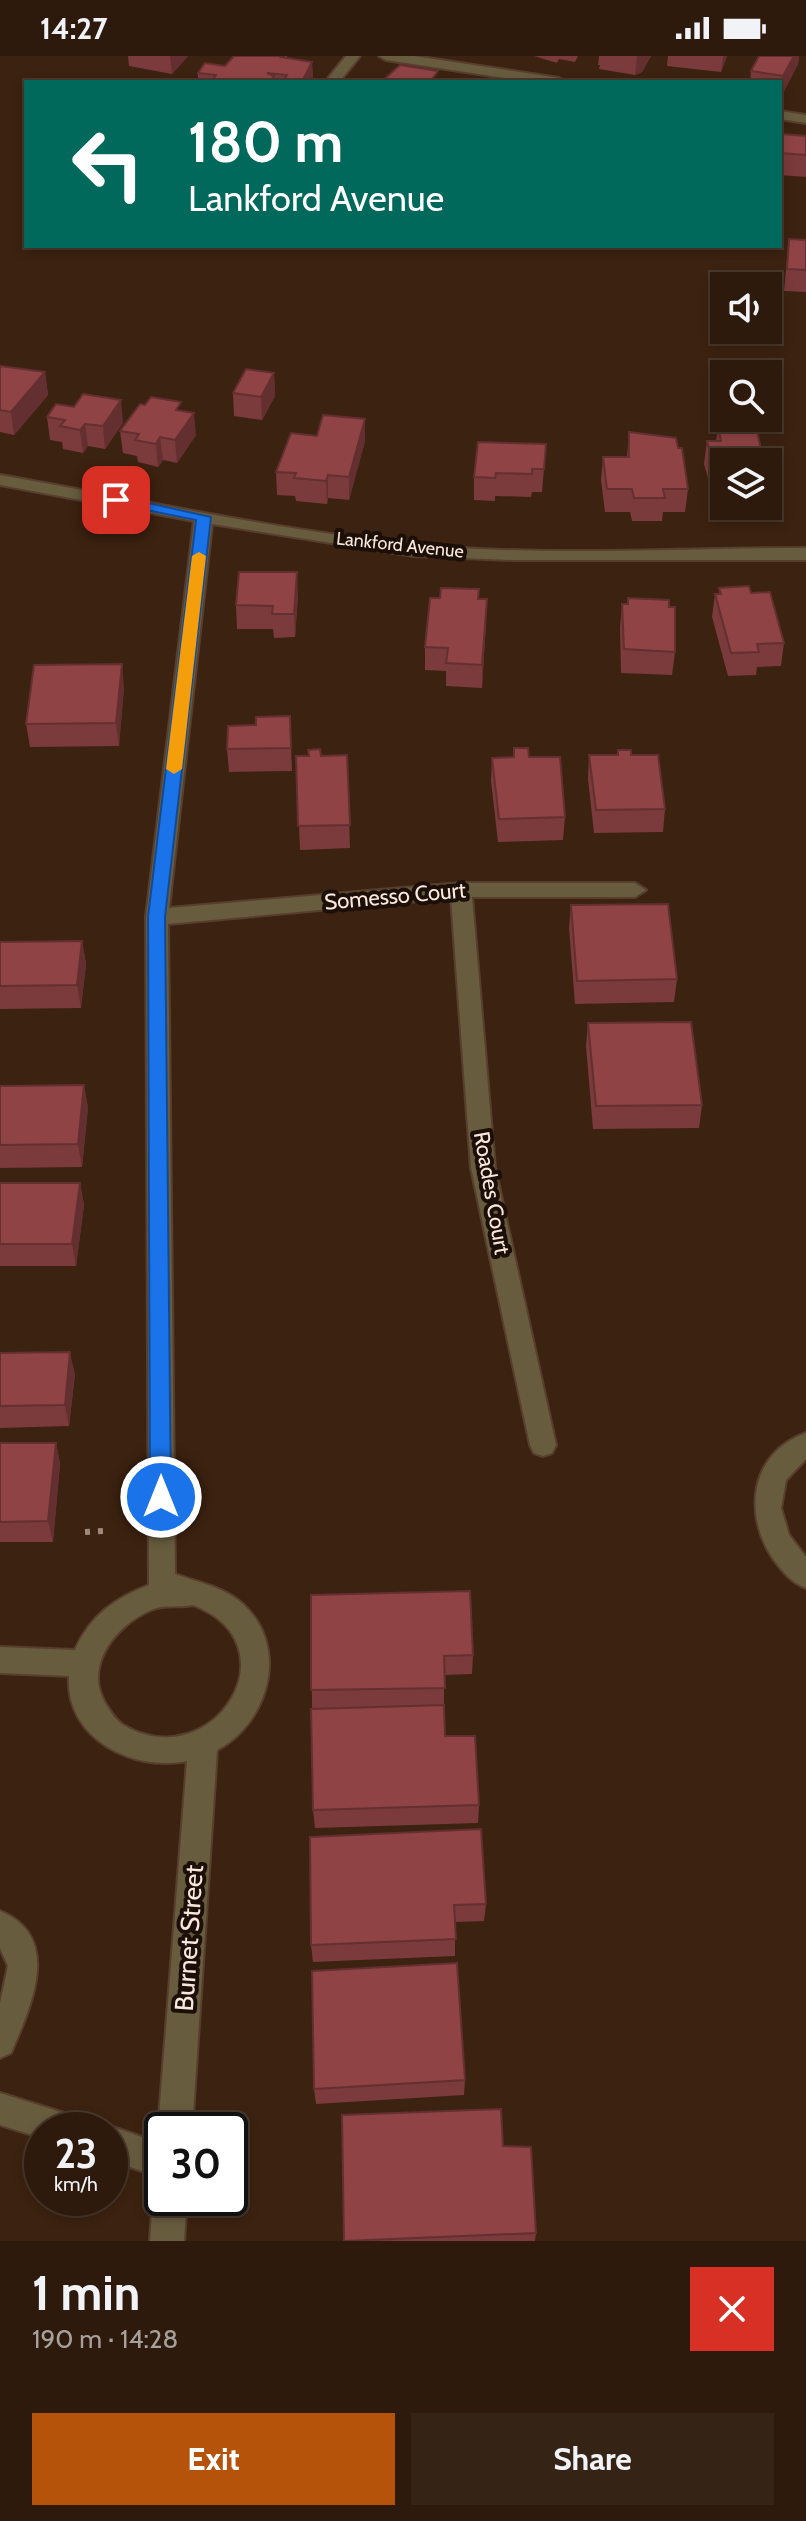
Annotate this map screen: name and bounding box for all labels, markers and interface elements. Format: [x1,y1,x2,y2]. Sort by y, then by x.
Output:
text: 14:27 [40,10,108,47]
text: 180 m [188,108,343,176]
icon: left [56,112,160,216]
text: Lankford Avenue [188,176,444,220]
map controls [710,272,782,520]
button: sound [710,272,782,344]
button: search [710,360,782,432]
button: layers [710,448,782,520]
pin [82,466,150,534]
icon: arrive [94,478,138,522]
street label: Lankford Avenue [335,527,465,563]
street label: Somesso Court [323,876,467,916]
street label: Roades Court [468,1129,516,1257]
position arrow [119,1455,203,1539]
street label: Burnet Street [168,1864,210,2012]
speed limit sign: 30 [144,2112,248,2216]
text: 23 [55,2129,97,2178]
text: km/h [54,2172,98,2196]
text: 1 min [32,2264,140,2322]
button: close [690,2267,774,2351]
text: 190 m · 14:28 [32,2323,178,2355]
button: Exit [32,2413,395,2505]
button: Share [411,2413,774,2505]

